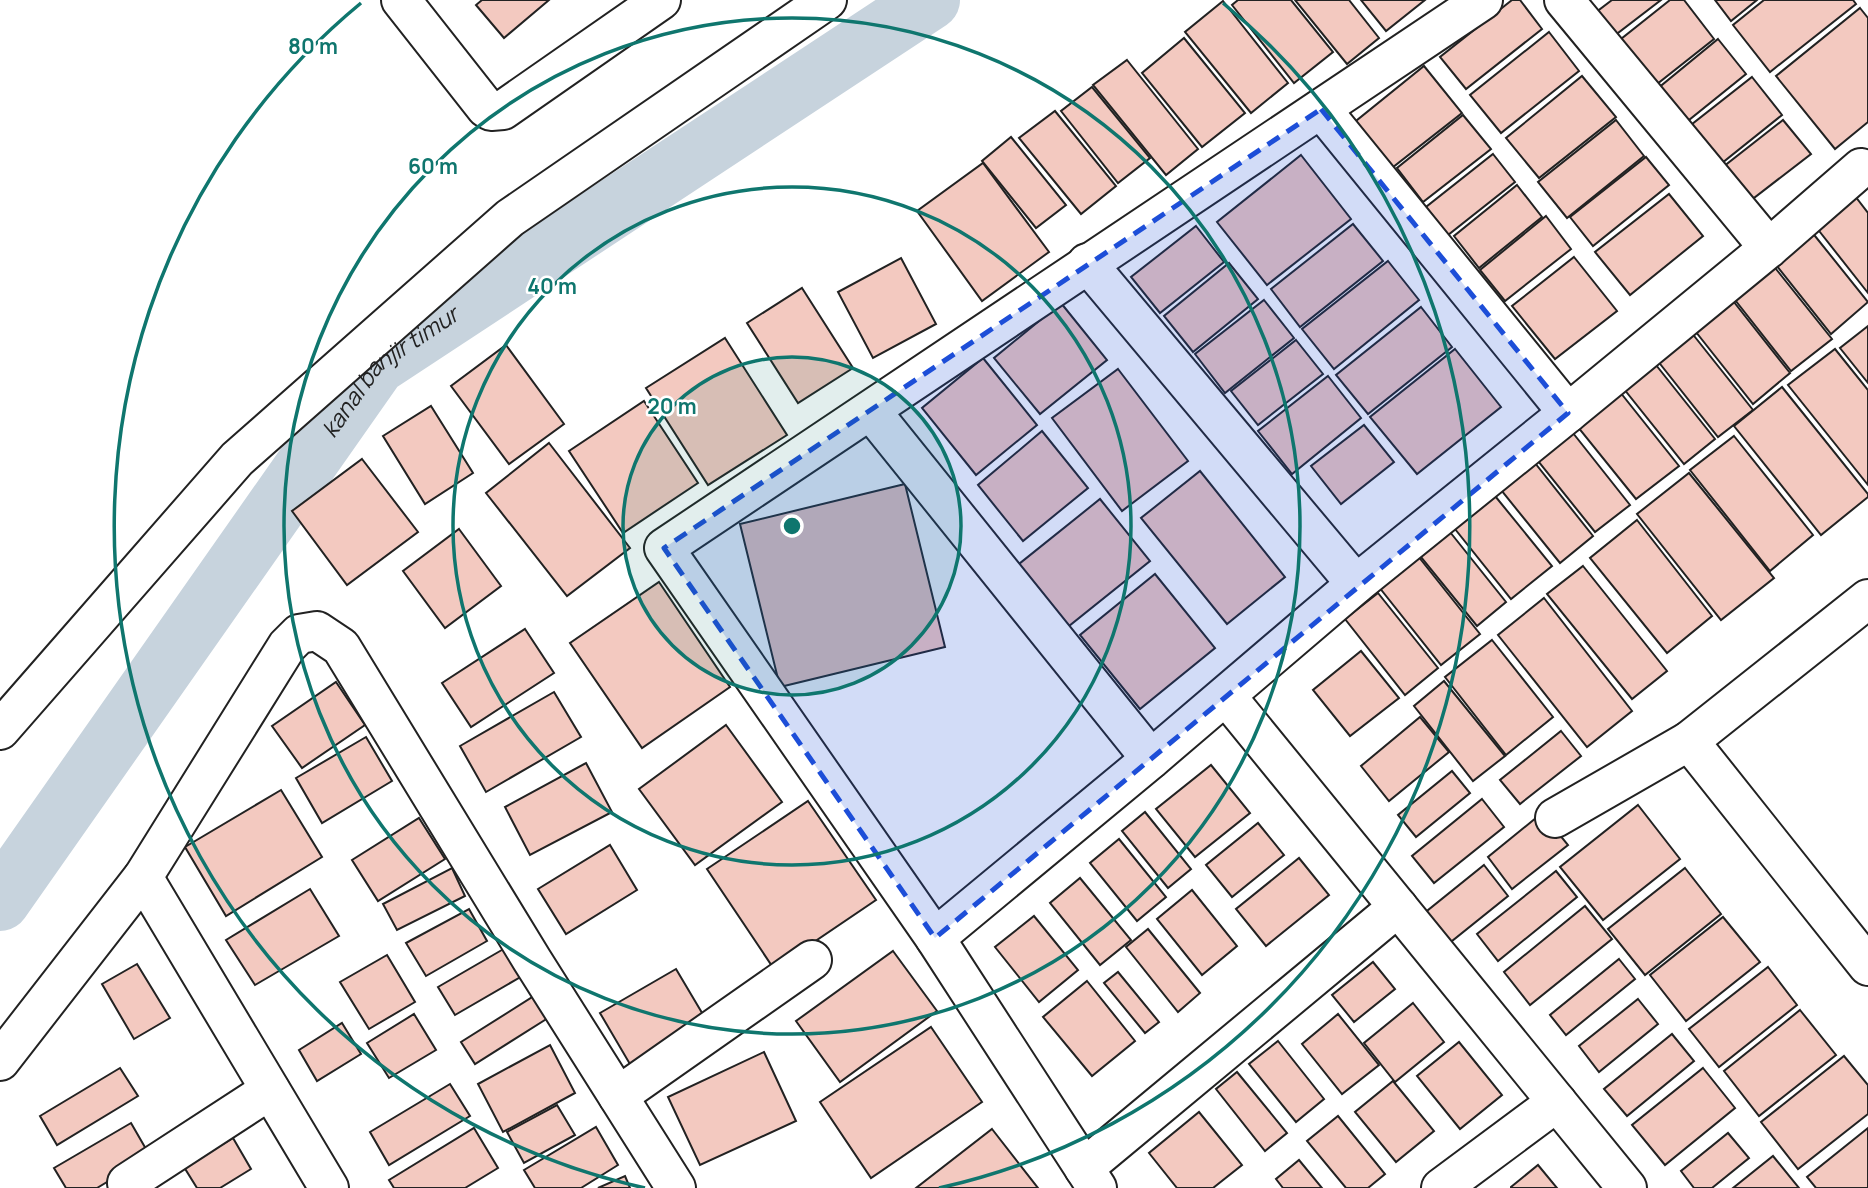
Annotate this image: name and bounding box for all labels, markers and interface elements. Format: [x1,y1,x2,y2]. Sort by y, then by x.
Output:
text: 80 m [288,32,338,60]
text: 60 m [408,152,458,180]
text: 40 m [527,272,577,300]
water label: kanal banjir timur [313,297,466,443]
text: 20 m [647,392,697,420]
centre of rings [780,514,804,538]

